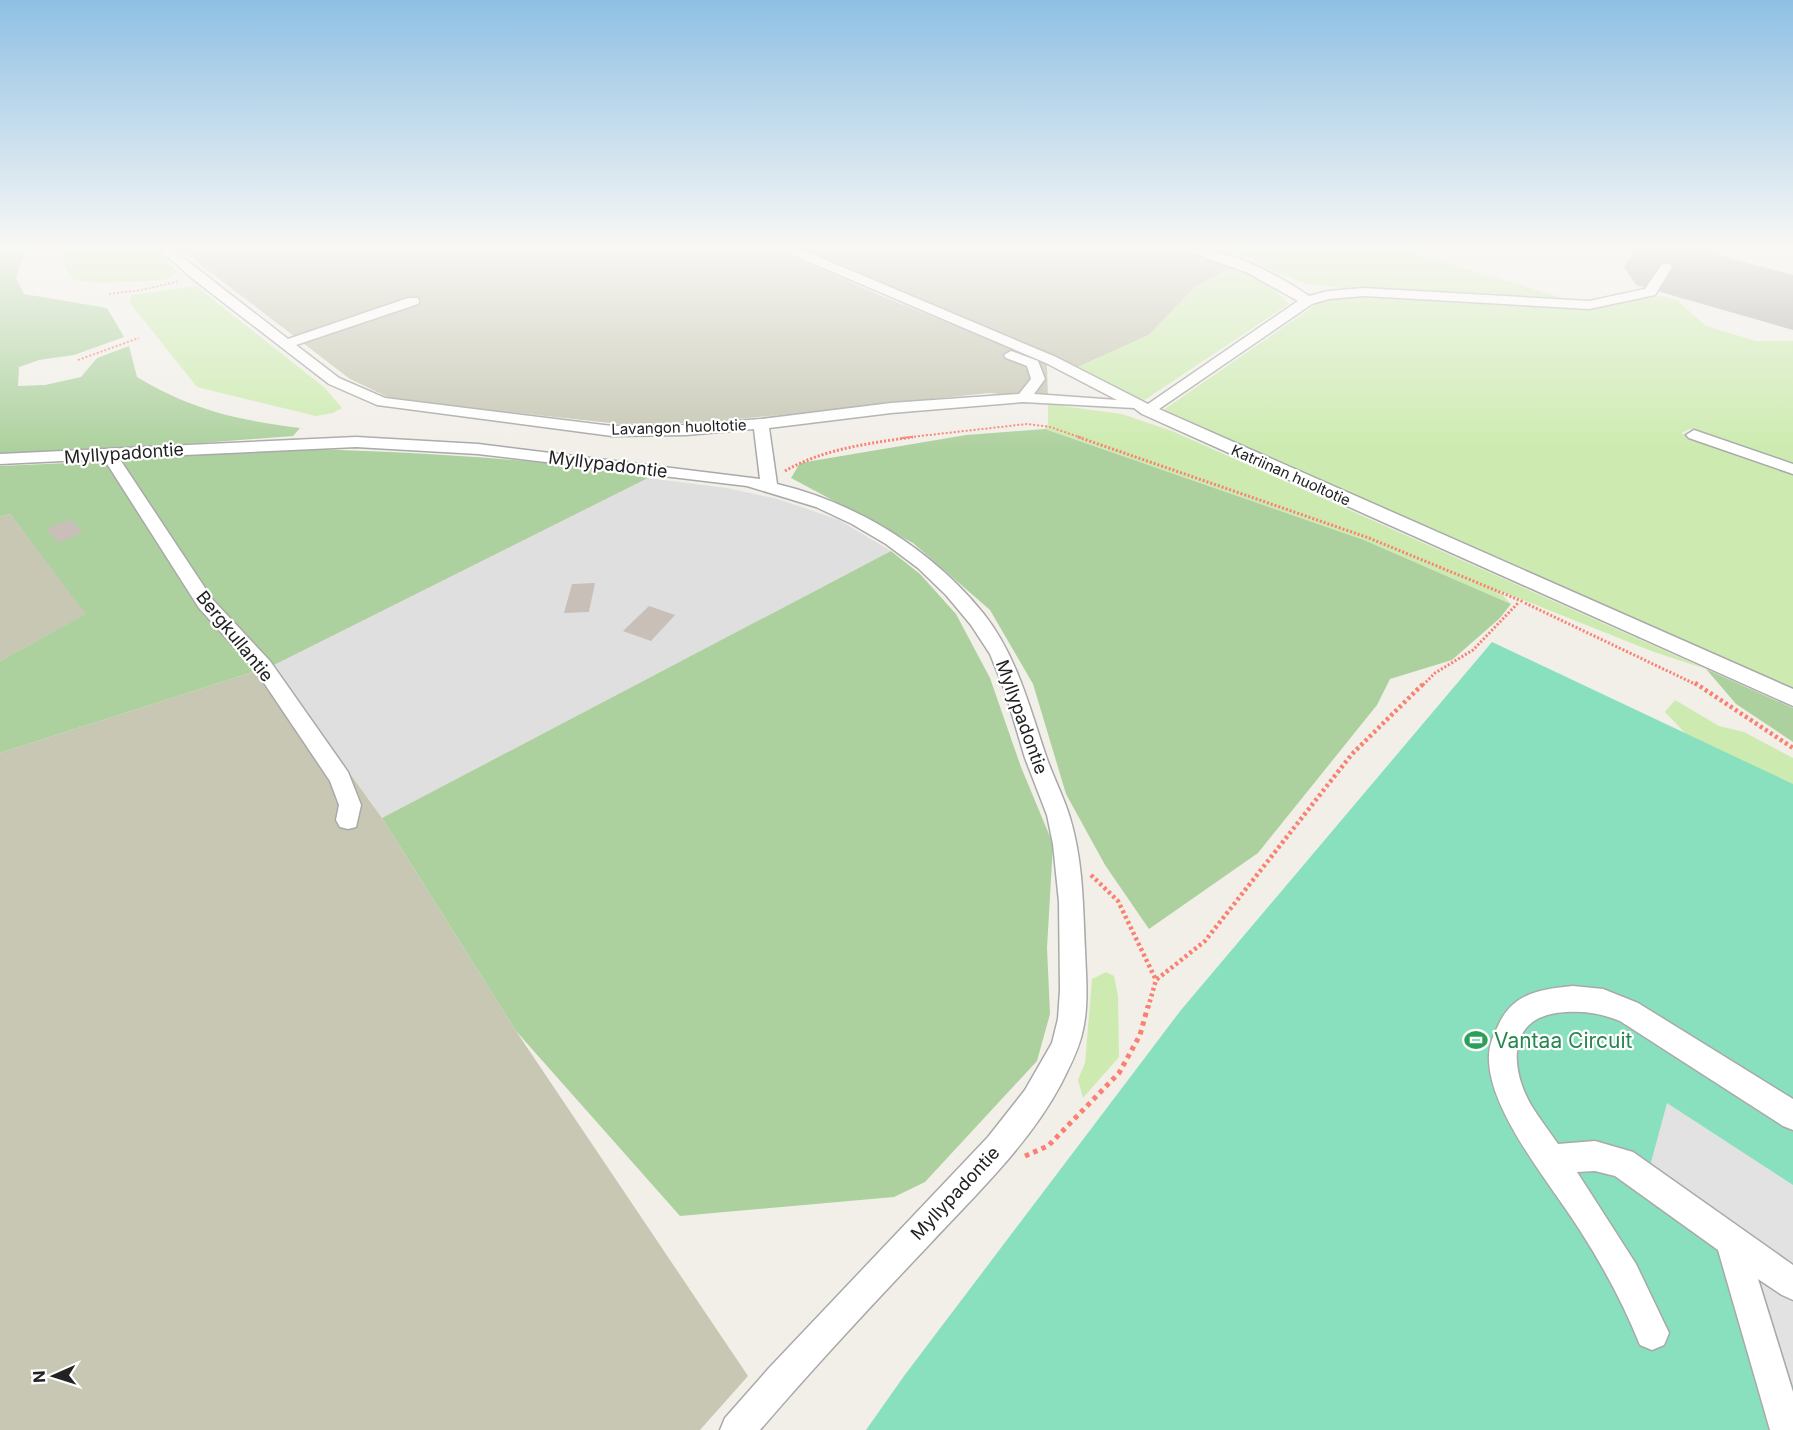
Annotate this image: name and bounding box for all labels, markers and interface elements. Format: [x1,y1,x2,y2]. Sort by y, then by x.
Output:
street label: Lavangon huoltotie [611,415,747,439]
street label: Myllypadontie [63,438,185,468]
street label: Katriinan huoltotie [1228,440,1354,510]
street label: Myllypadontie [547,446,669,482]
street label: Bergkullantie [192,586,278,686]
street label: Myllypadontie [992,657,1052,777]
sports icon: Vantaa Circuit [1463,1027,1489,1053]
place label: Vantaa Circuit [1494,1028,1633,1053]
street label: Myllypadontie [906,1142,1004,1244]
north arrow [24,1346,84,1406]
text: N [29,1370,49,1383]

